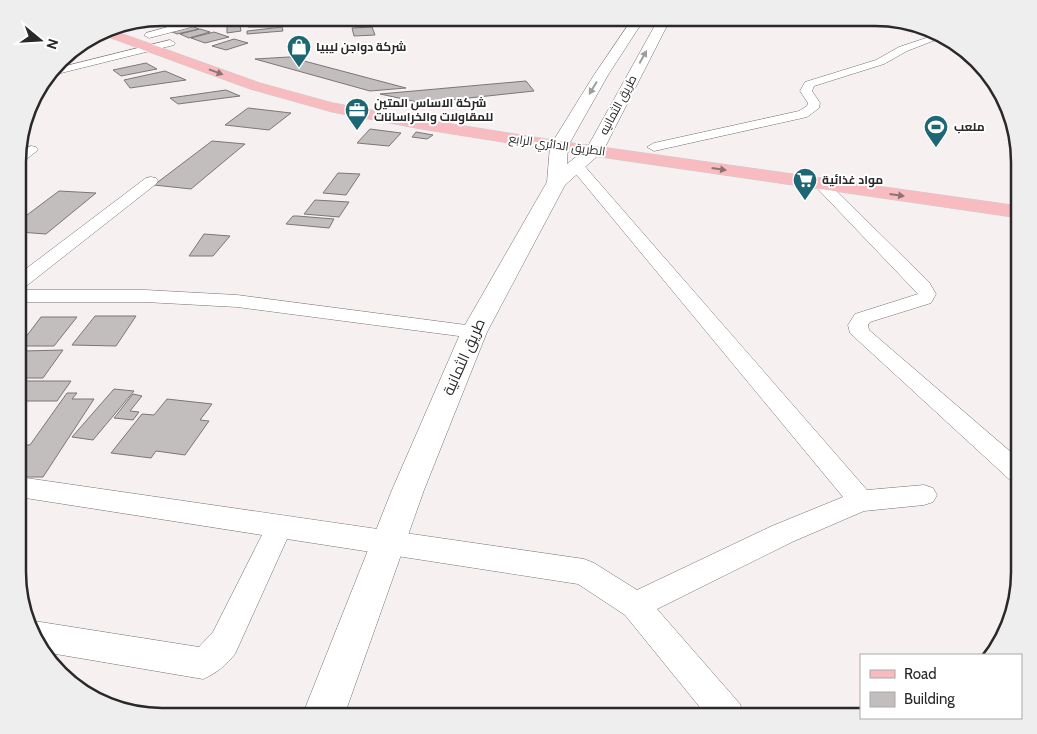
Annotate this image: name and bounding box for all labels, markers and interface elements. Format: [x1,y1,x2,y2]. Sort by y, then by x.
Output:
north arrow [15,15,65,65]
shop icon: شركة دواجن ليبيا [286,34,312,68]
text: N [42,37,62,52]
place label: شركة دواجن ليبيا [316,39,406,55]
one-way arrow [639,50,647,65]
one-way arrow [209,68,224,76]
street label: طريق الثمانيه [596,72,640,137]
one-way arrow [588,81,597,94]
place label: شركة الاساس المتين للمقاولات والخراسانات [374,95,493,125]
office icon: شركة الاساس المتين للمقاولات والخراسانات [344,97,370,131]
sports icon: ملعب [923,114,949,148]
place label: ملعب [954,119,985,134]
street label: الطريق الدائري الرابع [507,130,606,162]
one-way arrow [711,165,727,173]
supermarket icon: مواد غذائية [792,167,818,201]
place label: مواد غذائية [822,172,883,188]
one-way arrow [889,191,905,199]
street label: طريق الثمانية [439,316,490,398]
legend [860,654,1022,719]
text: Road [904,665,937,683]
text: Building [904,690,955,708]

